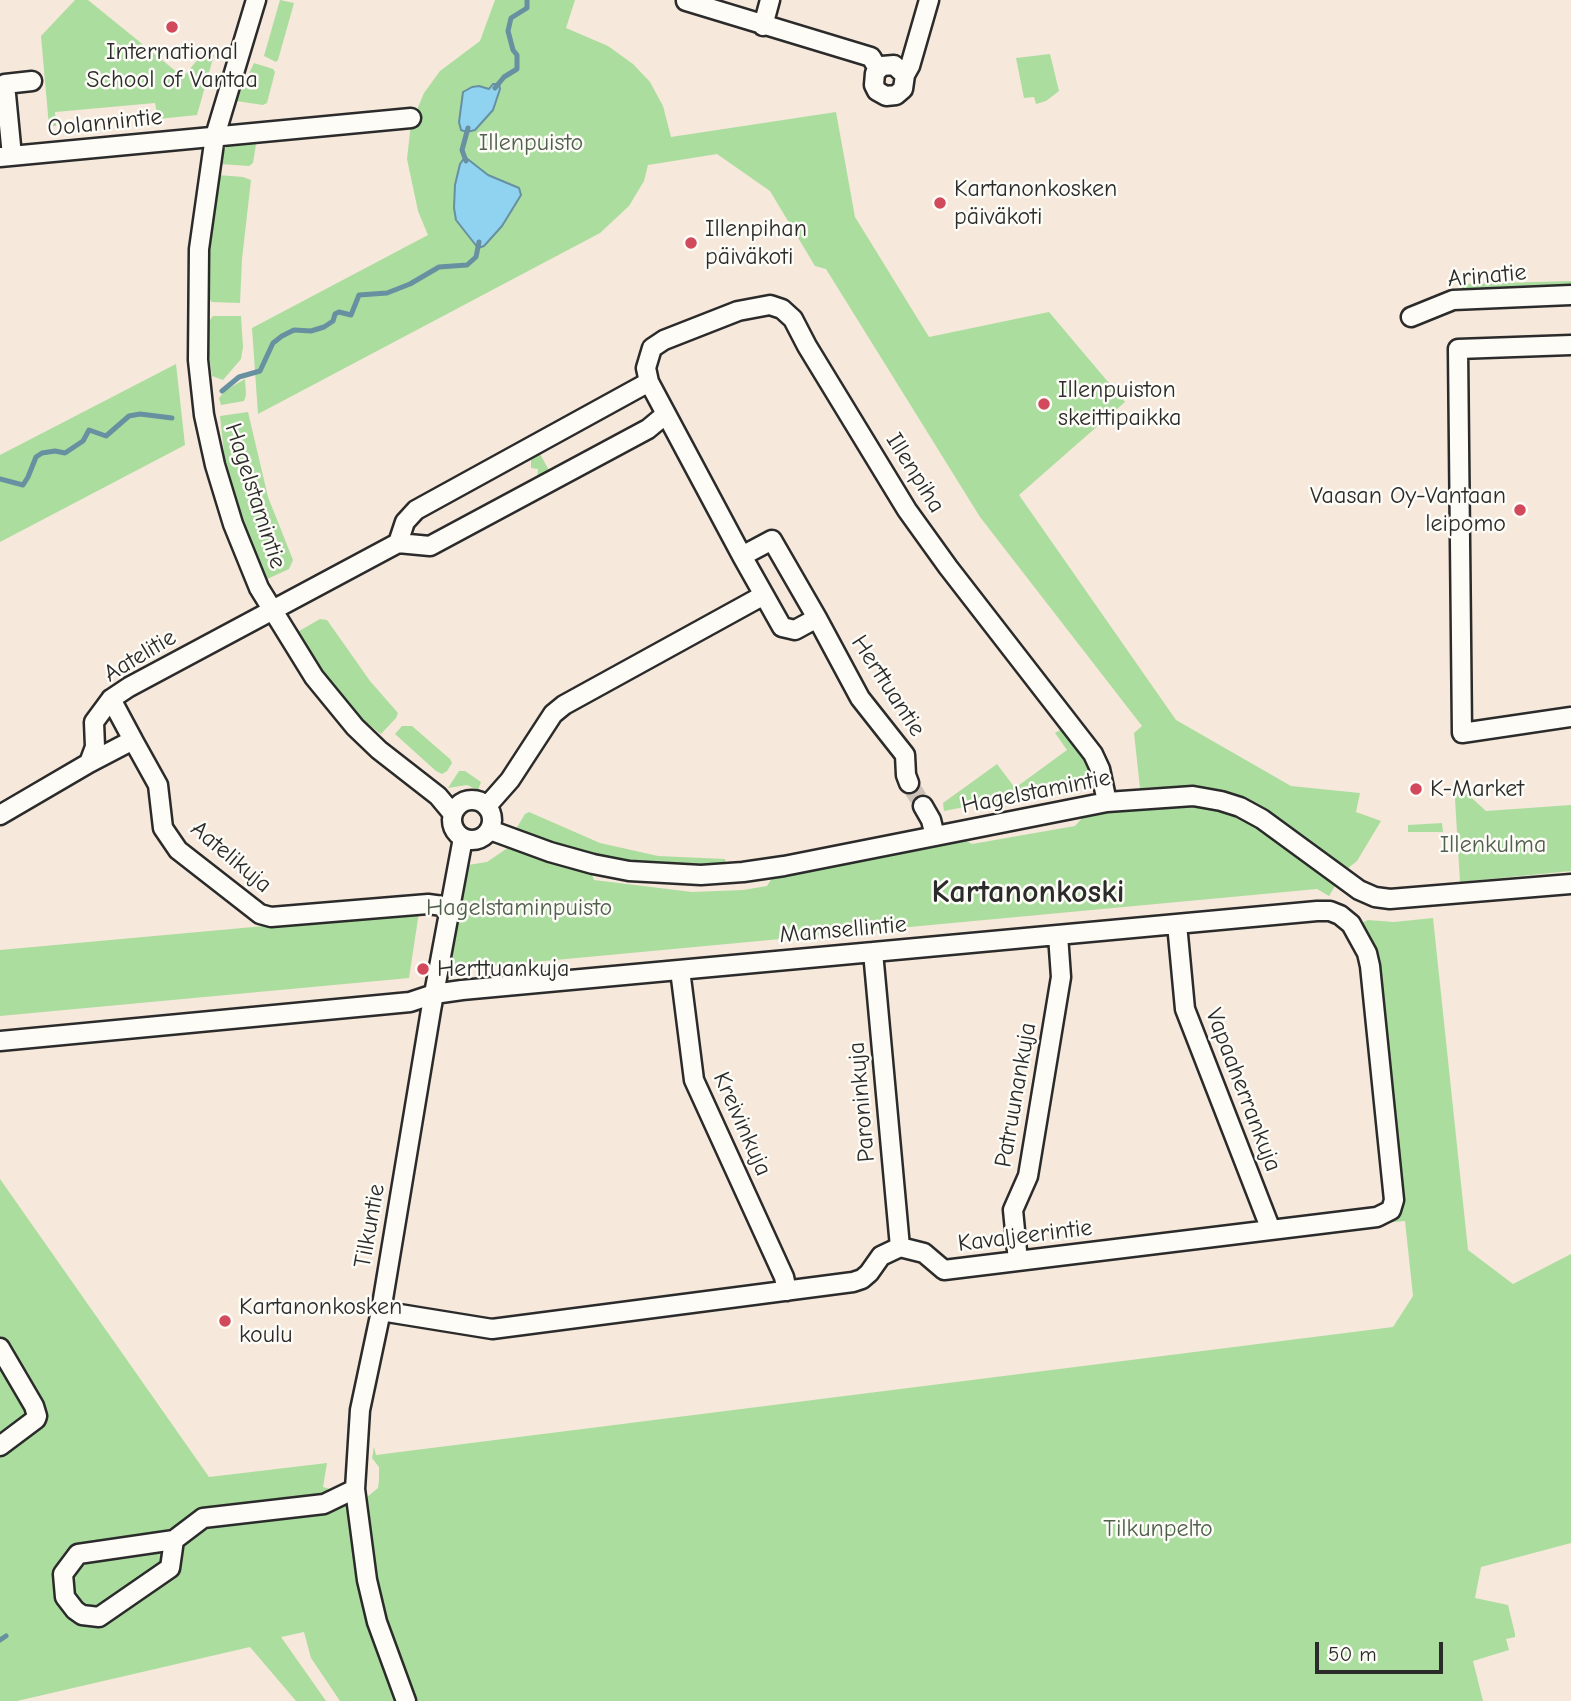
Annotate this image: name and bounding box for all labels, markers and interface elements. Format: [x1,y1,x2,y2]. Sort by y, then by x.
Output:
marker: International School of Vantaa [164,19,180,35]
place label: International School of Vantaa [86,38,258,94]
street label: Oolannintie [46,103,164,143]
park label: Illenpuisto [479,129,583,157]
place label: Kartanonkosken päiväkoti [954,175,1117,231]
marker: Kartanonkosken päiväkoti [932,195,948,211]
place label: Illenpihan päiväkoti [705,215,807,271]
marker: Illenpihan päiväkoti [683,235,699,251]
street label: Arinatie [1446,258,1528,294]
place label: Illenpuiston skeittipaikka [1058,376,1181,432]
marker: Illenpuiston skeittipaikka [1036,396,1052,412]
street label: Hagelstamintie [218,420,292,572]
street label: Illenpiha [879,428,951,518]
place label: Vaasan Oy-Vantaan leipomo [1310,482,1506,538]
marker: Vaasan Oy-Vantaan leipomo [1512,502,1528,518]
street label: Aatelitie [98,623,182,689]
street label: Herttuantie [845,630,931,742]
street label: Hagelstamintie [959,763,1113,821]
place label: K-Market [1430,775,1524,803]
marker: K-Market [1408,781,1424,797]
street label: Aatelikuja [185,815,277,899]
park label: Illenkulma [1440,831,1546,859]
district label: Kartanonkoski [931,874,1125,912]
park label: Hagelstaminpuisto [426,894,612,922]
street label: Mamsellintie [778,910,908,950]
place label: Herttuankuja [437,955,569,983]
marker: Herttuankuja [415,961,431,977]
street label: Vapaaherrankuja [1199,1004,1287,1176]
street label: Patruunankuja [989,1020,1043,1170]
street label: Paroninkuja [842,1041,882,1163]
street label: Kreivinkuja [706,1068,778,1180]
street label: Tilkuntie [348,1182,392,1270]
street label: Kavaljeerintie [956,1213,1094,1259]
place label: Kartanonkosken koulu [239,1293,402,1349]
marker: Kartanonkosken koulu [217,1313,233,1329]
park label: Tilkunpelto [1103,1515,1213,1543]
scale bar [1319,1628,1447,1672]
text: 50 m [1328,1642,1377,1666]

